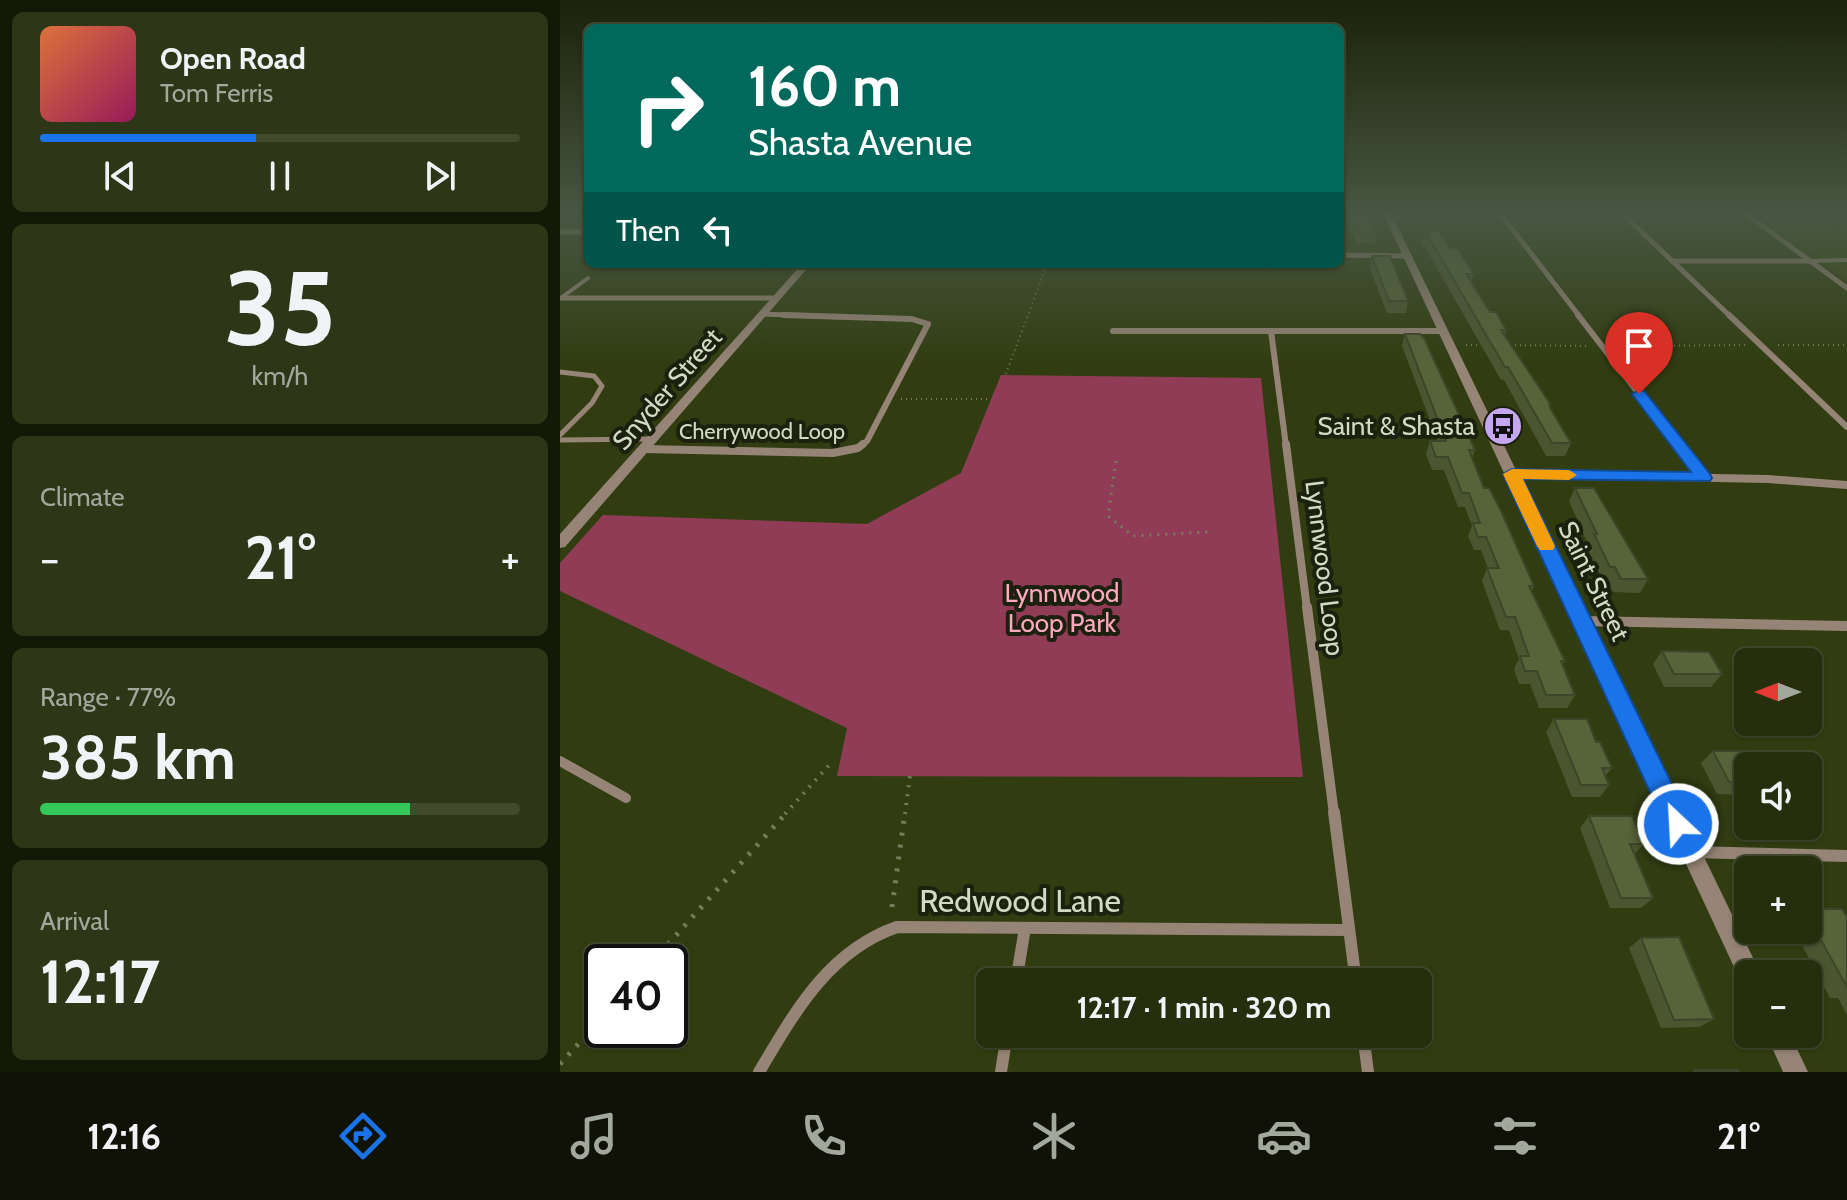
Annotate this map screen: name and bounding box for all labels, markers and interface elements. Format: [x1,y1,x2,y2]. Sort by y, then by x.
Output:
text: Open Road [160,40,306,77]
text: 160 m [748,52,901,120]
icon: right [616,56,720,160]
text: Tom Ferris [160,77,273,109]
text: Shasta Avenue [748,120,972,164]
icon: previous [98,154,142,198]
icon: pause [258,154,302,198]
icon: next [418,154,462,198]
icon: left [696,208,740,252]
text: Then [616,212,680,249]
text: 35 [224,245,336,371]
pin [1605,312,1673,394]
street label: Snyder Street [605,321,729,456]
icon: arrive [1617,324,1661,368]
text: km/h [252,360,308,392]
bus stop icon: Saint & Shasta [1482,405,1524,447]
place label: Saint & Shasta [1318,410,1476,442]
street label: Cherrywood Loop [679,418,845,445]
street label: Lynnwood Loop [1298,478,1352,658]
text: Climate [40,481,125,513]
street label: Saint Street [1551,516,1637,646]
text: 21° [244,521,316,594]
text: − [40,532,59,585]
text: + [501,532,520,585]
park label: Lynnwood Loop Park [1005,577,1119,639]
north arrow [1734,648,1822,736]
map controls [1734,648,1822,1048]
text: Range · 77% [40,681,176,713]
text: 385 km [40,721,236,794]
button: sound [1734,752,1822,840]
position arrow [1636,782,1720,866]
button: + [1734,856,1822,944]
street label: Redwood Lane [919,881,1121,920]
text: Arrival [40,905,109,937]
speed limit sign: 40 [584,944,688,1048]
text: 12:17 [40,945,160,1018]
button: − [1734,960,1822,1048]
text: 12:17 · 1 min · 320 m [1077,989,1331,1026]
icon: directions [335,1108,391,1164]
icon: music [566,1108,622,1164]
icon: phone [796,1108,852,1164]
icon: climate [1026,1108,1082,1164]
icon: car [1256,1108,1312,1164]
icon: filters [1487,1108,1543,1164]
text: 12:16 [87,1114,161,1158]
text: 21° [1717,1114,1760,1158]

